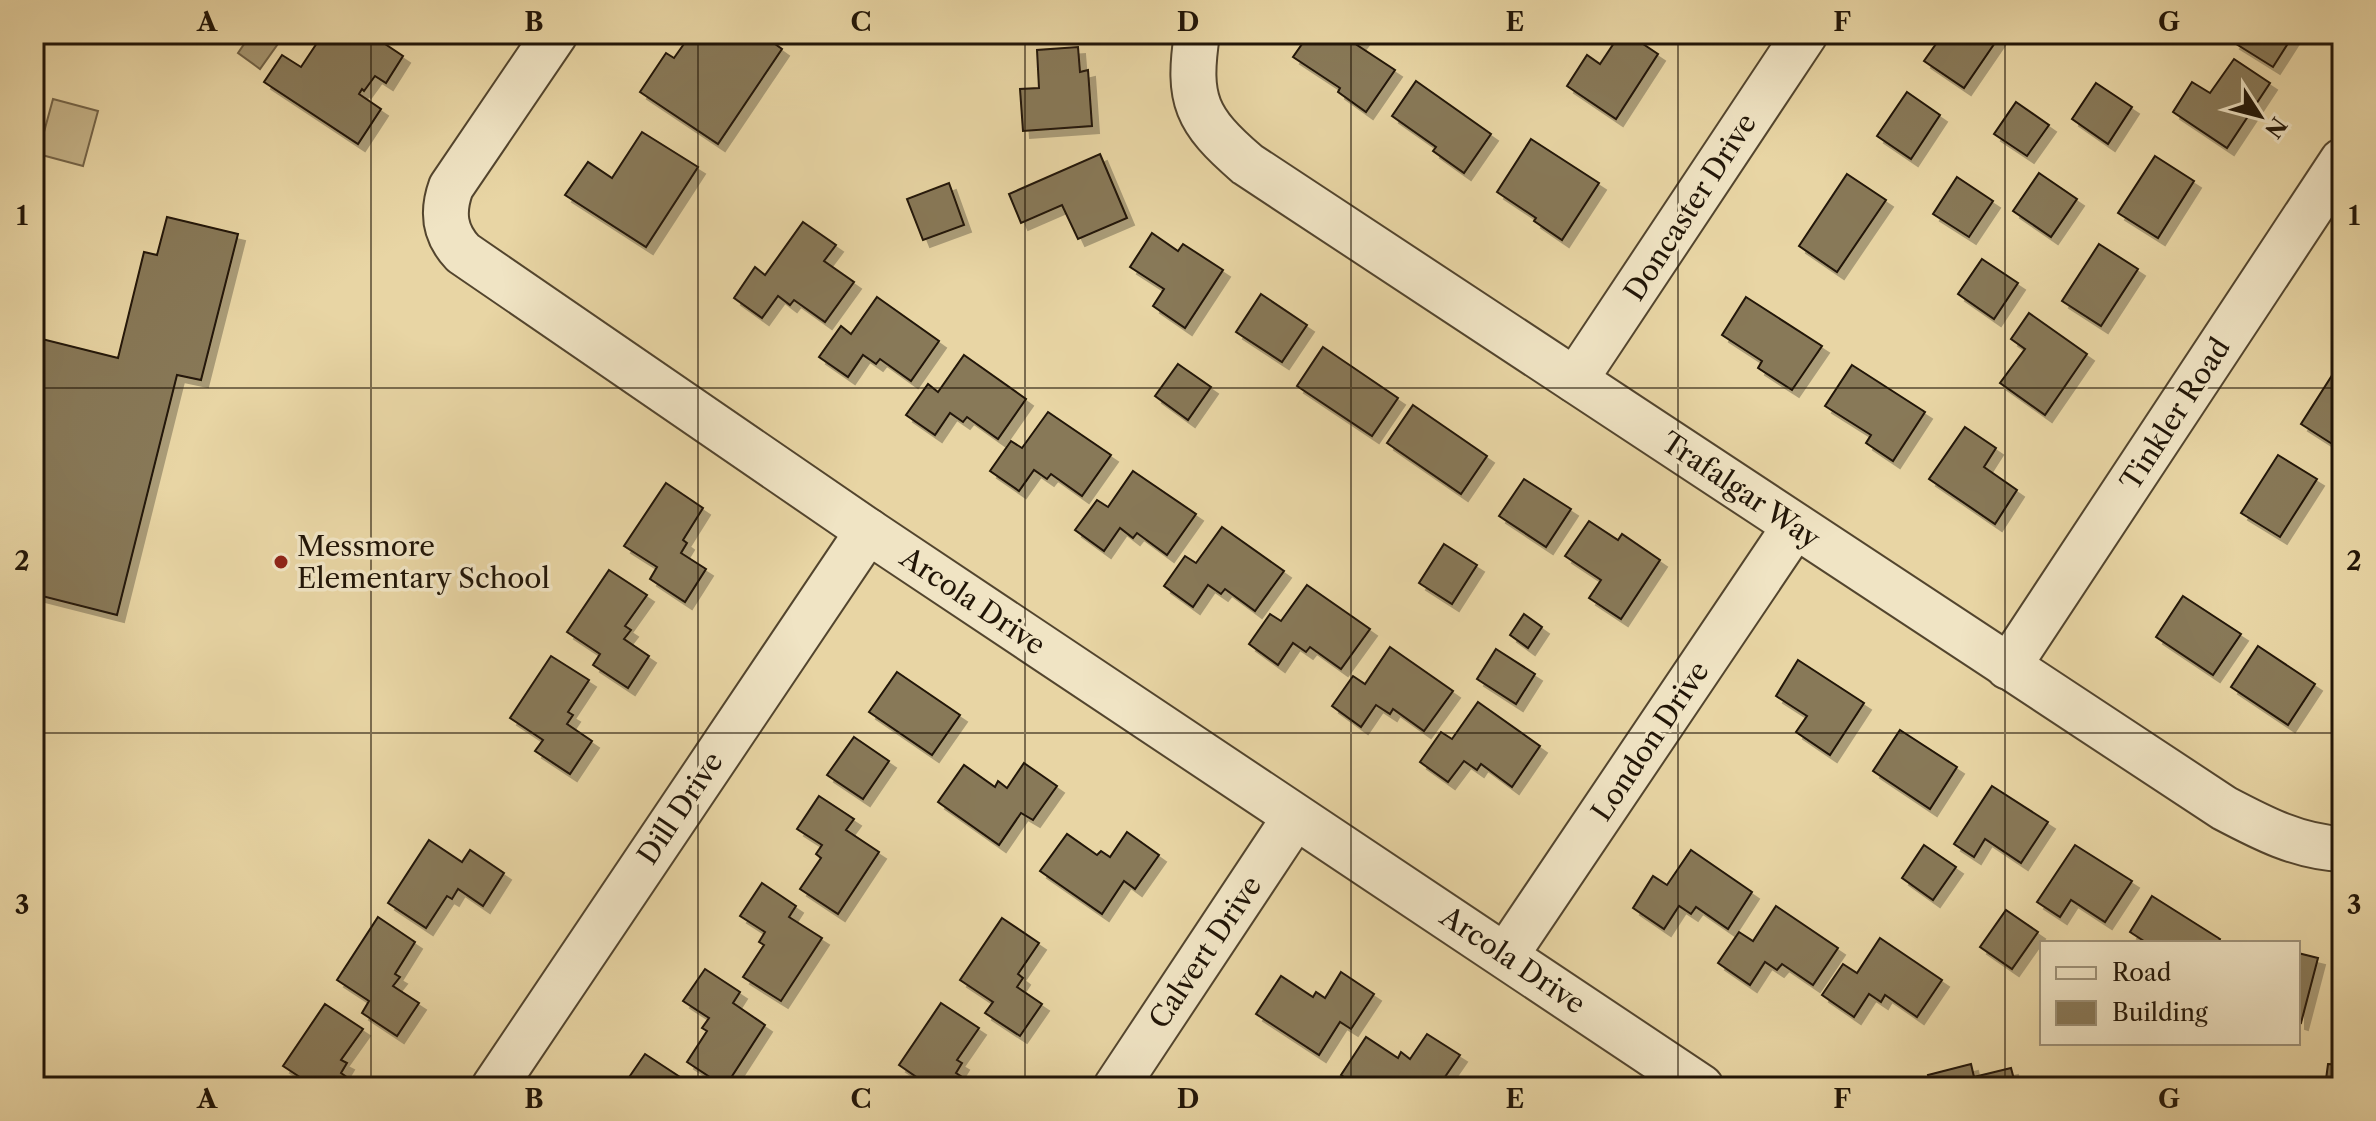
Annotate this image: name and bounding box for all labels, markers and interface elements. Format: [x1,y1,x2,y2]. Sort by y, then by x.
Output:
text: A [196,6,218,38]
text: B [524,6,544,38]
text: C [851,6,871,38]
text: D [1177,6,1199,38]
text: E [1506,6,1524,38]
text: F [1833,6,1851,38]
text: G [2158,6,2180,38]
north arrow [2220,76,2300,156]
street label: Doncaster Drive [1617,107,1763,307]
text: N [2259,112,2292,143]
text: 1 [16,200,28,232]
text: 1 [2348,200,2360,232]
street label: Tinkler Road [2113,331,2237,497]
street label: Trafalgar Way [1655,425,1827,556]
place label: Messmore Elementary School [297,529,550,595]
street label: Arcola Drive [893,540,1052,662]
text: 2 [14,545,30,577]
text: 2 [2346,545,2362,577]
marker: Messmore Elementary School [272,553,290,571]
street label: London Drive [1584,655,1716,827]
street label: Dill Drive [630,745,730,871]
street label: Calvert Drive [1142,869,1268,1035]
text: 3 [15,889,29,921]
text: 3 [2347,889,2361,921]
street label: Arcola Drive [1433,899,1592,1021]
legend [2040,941,2300,1045]
text: Road [2112,958,2172,987]
text: Building [2112,998,2208,1027]
text: A [196,1083,218,1115]
text: B [524,1083,544,1115]
text: C [851,1083,871,1115]
text: D [1177,1083,1199,1115]
text: E [1506,1083,1524,1115]
text: F [1833,1083,1851,1115]
text: G [2158,1083,2180,1115]

